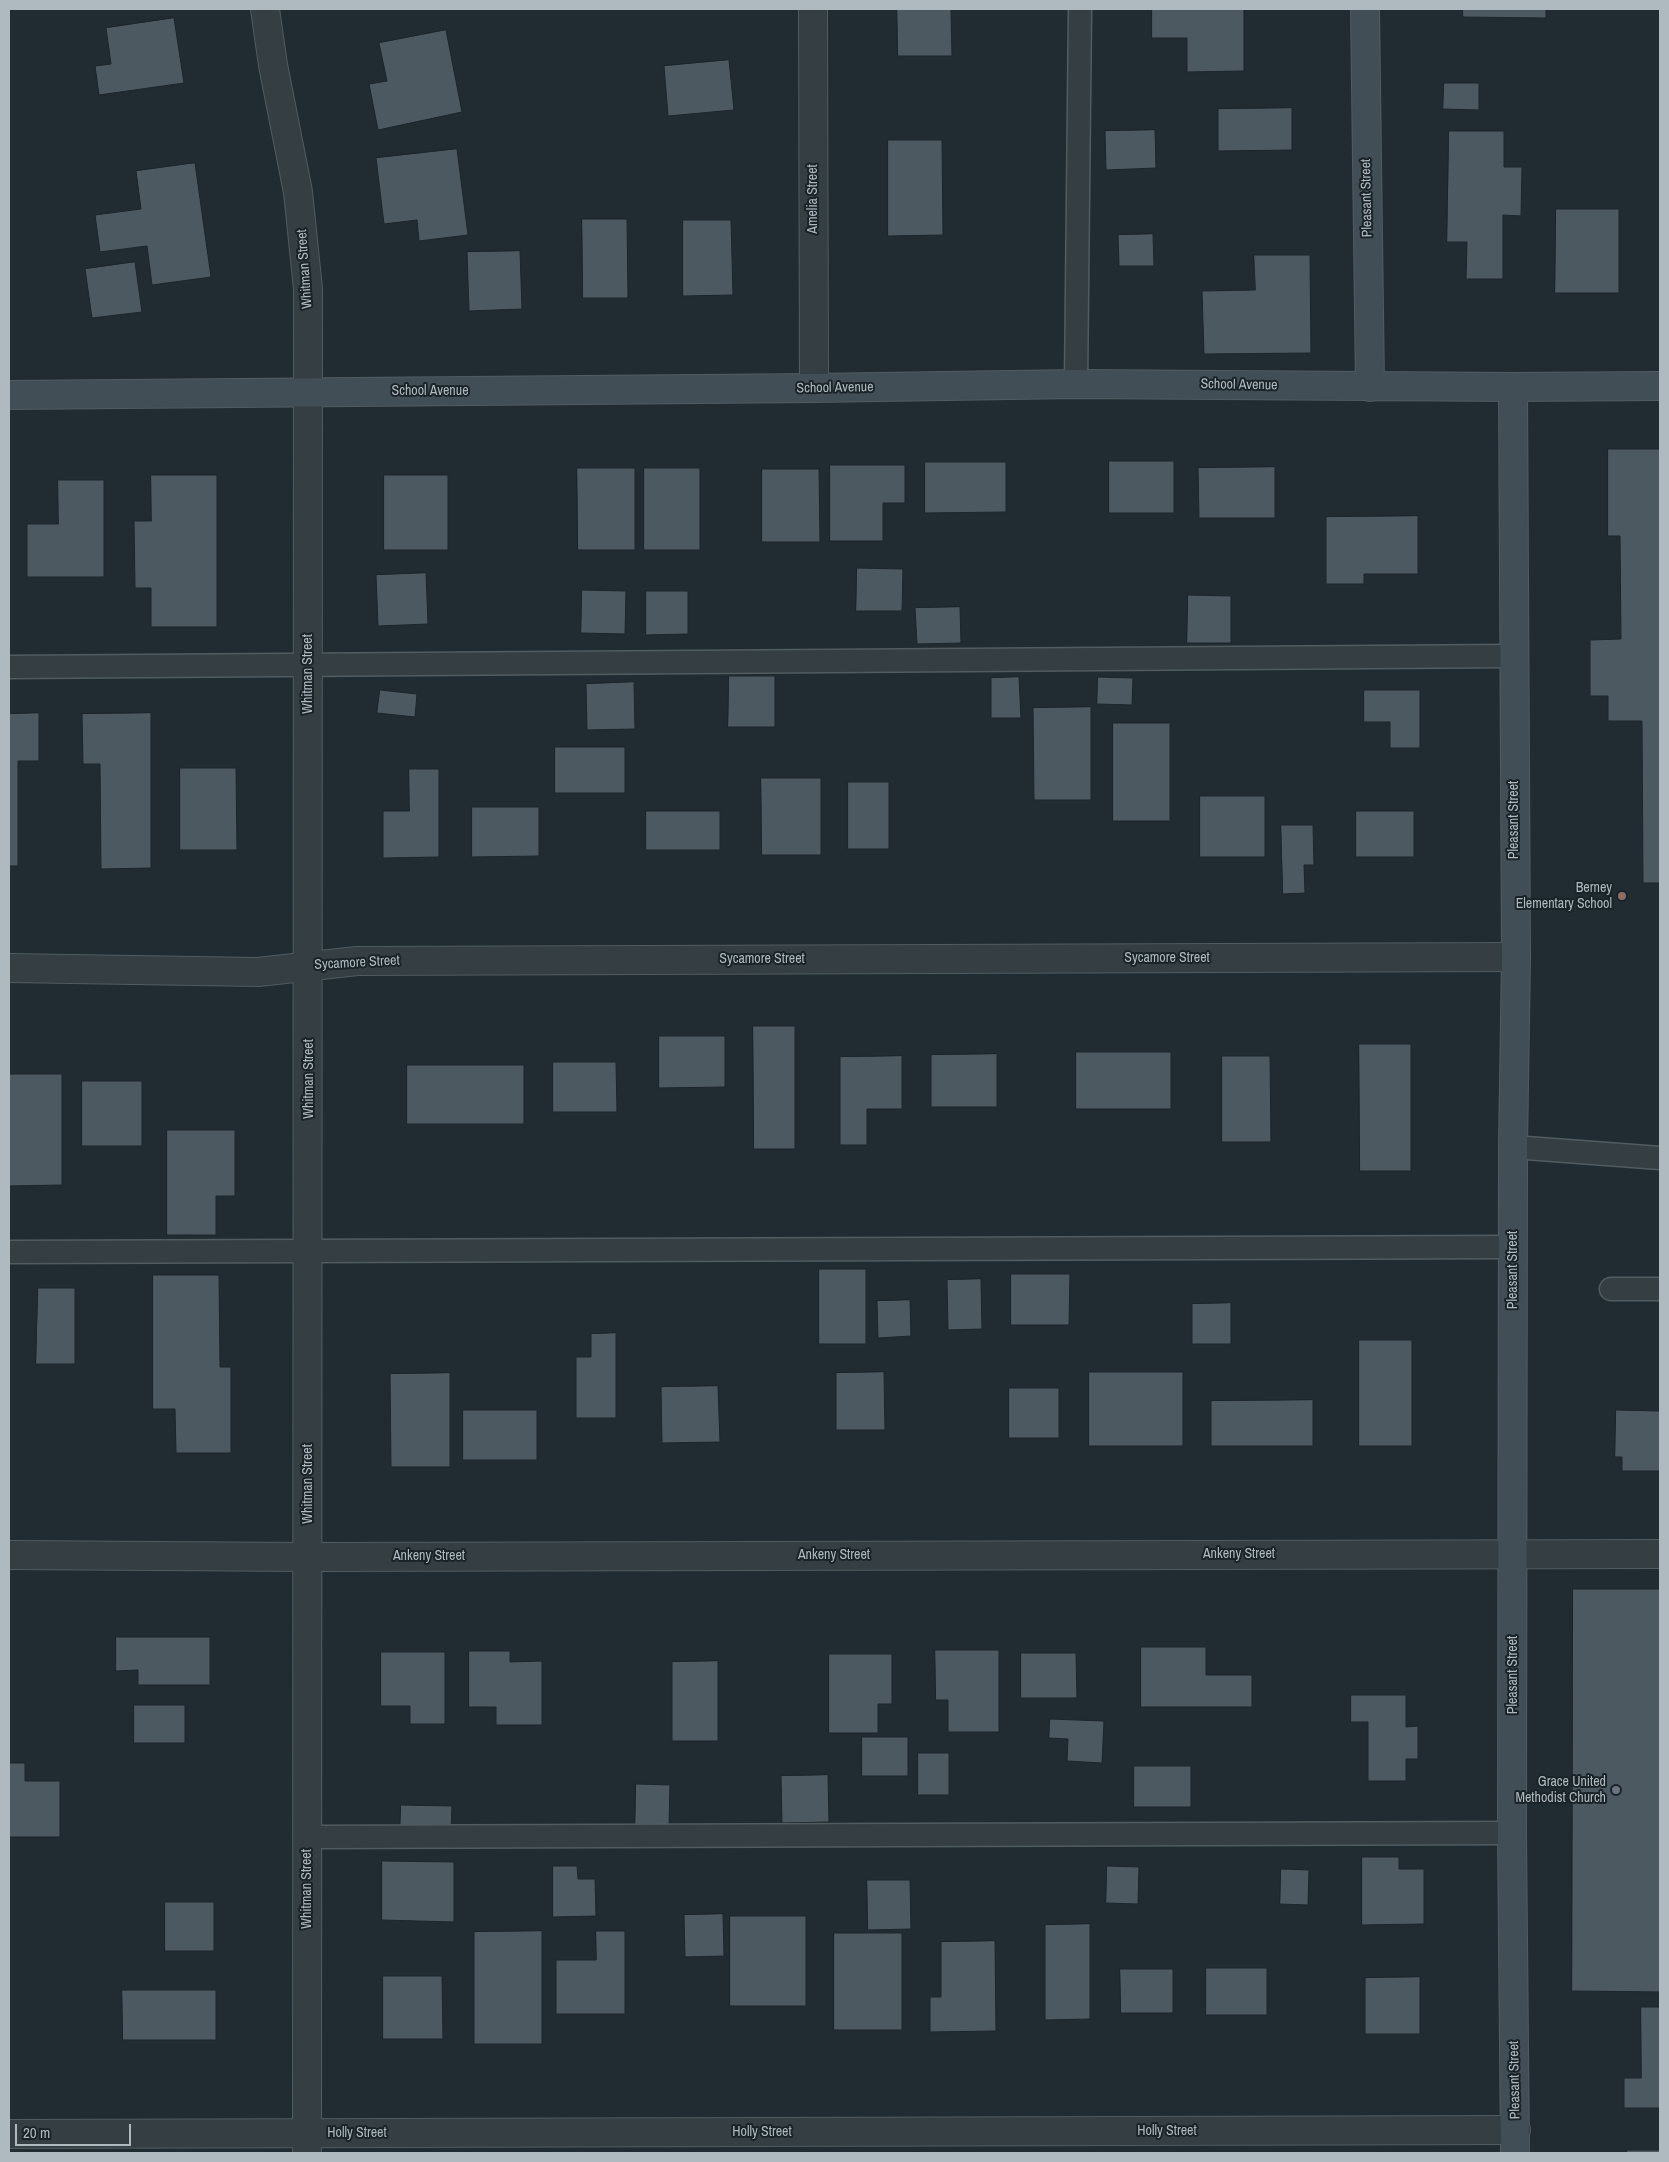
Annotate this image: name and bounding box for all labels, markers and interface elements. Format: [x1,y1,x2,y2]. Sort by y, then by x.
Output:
street label: Pleasant Street [1358,159,1376,237]
street label: Amelia Street [805,164,821,234]
street label: Whitman Street [294,229,316,309]
street label: School Avenue [1200,376,1278,394]
street label: School Avenue [796,379,874,397]
street label: School Avenue [391,383,469,399]
street label: Whitman Street [300,634,316,714]
street label: Pleasant Street [1506,781,1522,859]
place label: Berney Elementary School [1516,880,1612,912]
marker: Berney Elementary School [1616,890,1628,902]
street label: Sycamore Street [1124,950,1210,966]
street label: Sycamore Street [719,951,805,967]
street label: Sycamore Street [314,952,400,974]
street label: Whitman Street [301,1039,317,1119]
street label: Pleasant Street [1505,1231,1521,1309]
street label: Whitman Street [300,1444,316,1524]
street label: Ankeny Street [1203,1546,1275,1562]
street label: Ankeny Street [798,1547,870,1563]
street label: Ankeny Street [393,1548,465,1564]
street label: Pleasant Street [1505,1636,1521,1714]
place label: Grace United Methodist Church [1515,1774,1606,1806]
marker: Grace United Methodist Church [1610,1784,1622,1796]
street label: Whitman Street [299,1849,315,1929]
street label: Pleasant Street [1506,2041,1524,2119]
scale bar [18,2114,134,2146]
text: 20 m [23,2122,50,2143]
street label: Holly Street [1137,2123,1197,2139]
street label: Holly Street [732,2124,792,2140]
street label: Holly Street [327,2125,387,2141]

